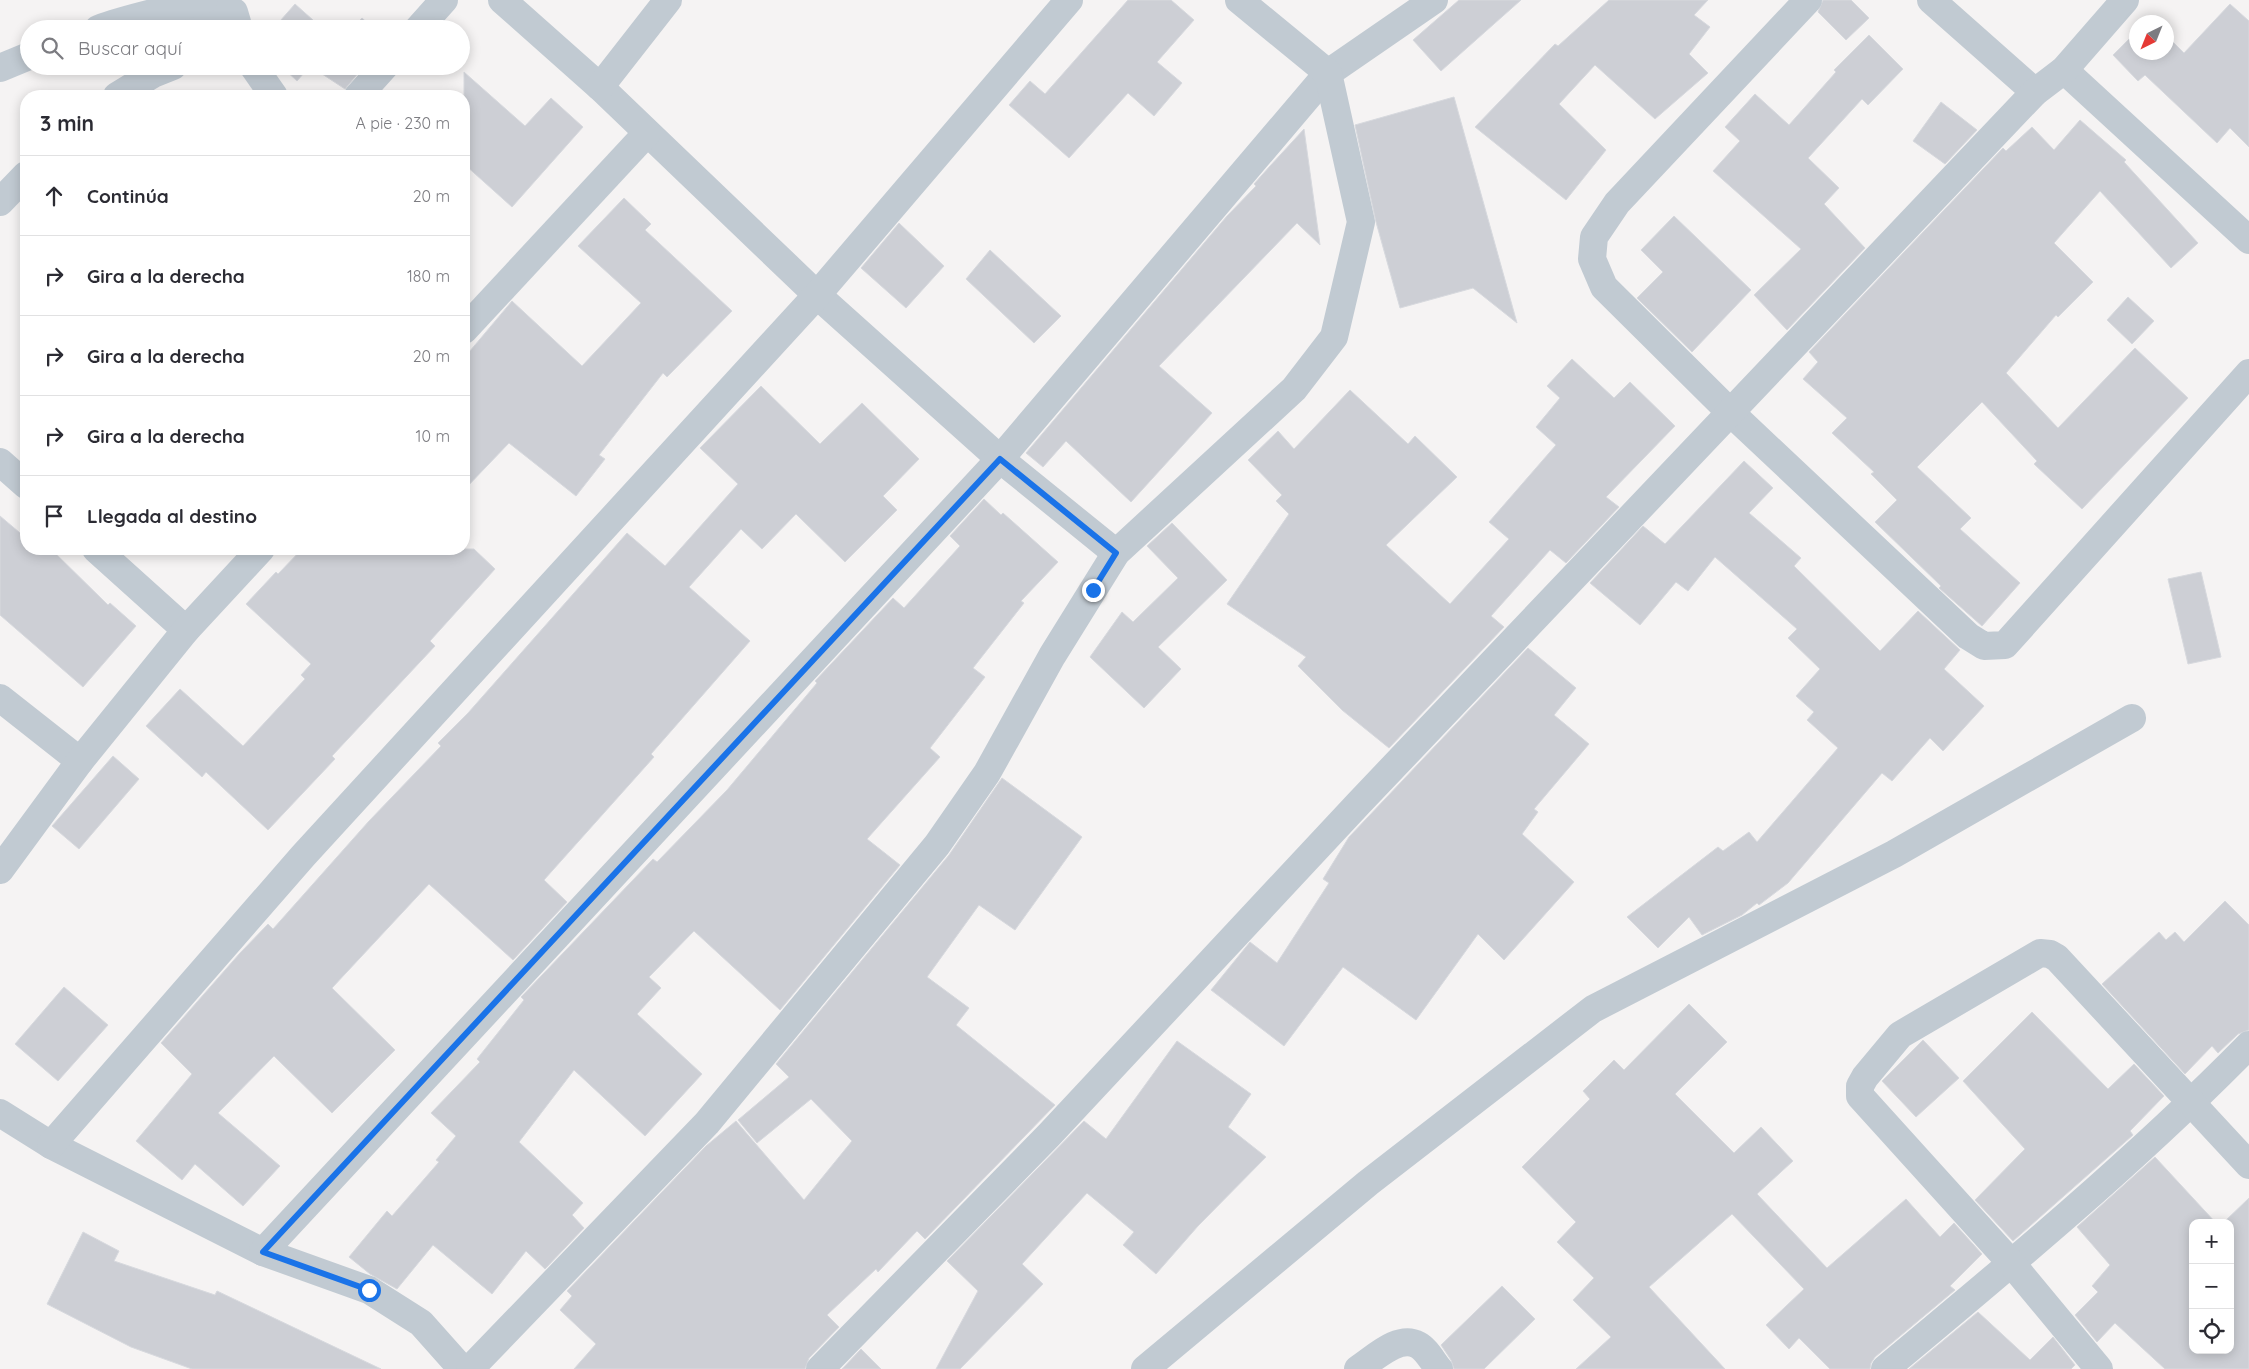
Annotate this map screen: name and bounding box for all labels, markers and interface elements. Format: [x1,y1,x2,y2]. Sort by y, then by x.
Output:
north arrow [2129,15,2174,60]
search box [20,20,470,75]
icon: search [38,34,66,62]
text: Buscar aquí [78,36,182,60]
text: 3 min [40,110,94,136]
text: A pie · 230 m [356,113,450,133]
icon: ahead [40,182,68,210]
text: Continúa [87,184,169,208]
text: 20 m [413,186,450,206]
icon: right [40,262,68,290]
text: Gira a la derecha [87,264,245,288]
text: 180 m [407,266,450,286]
icon: right [40,342,68,370]
text: Gira a la derecha [87,344,245,368]
text: 20 m [413,346,450,366]
icon: right [40,422,68,450]
text: Gira a la derecha [87,424,245,448]
text: 10 m [416,426,450,446]
icon: arrive [40,502,68,530]
text: Llegada al destino [87,504,257,528]
route end [1082,579,1105,602]
map controls [2189,1219,2234,1354]
button: + [2189,1219,2234,1264]
button: − [2189,1264,2234,1309]
route start [358,1279,381,1302]
button: locate [2189,1309,2234,1354]

